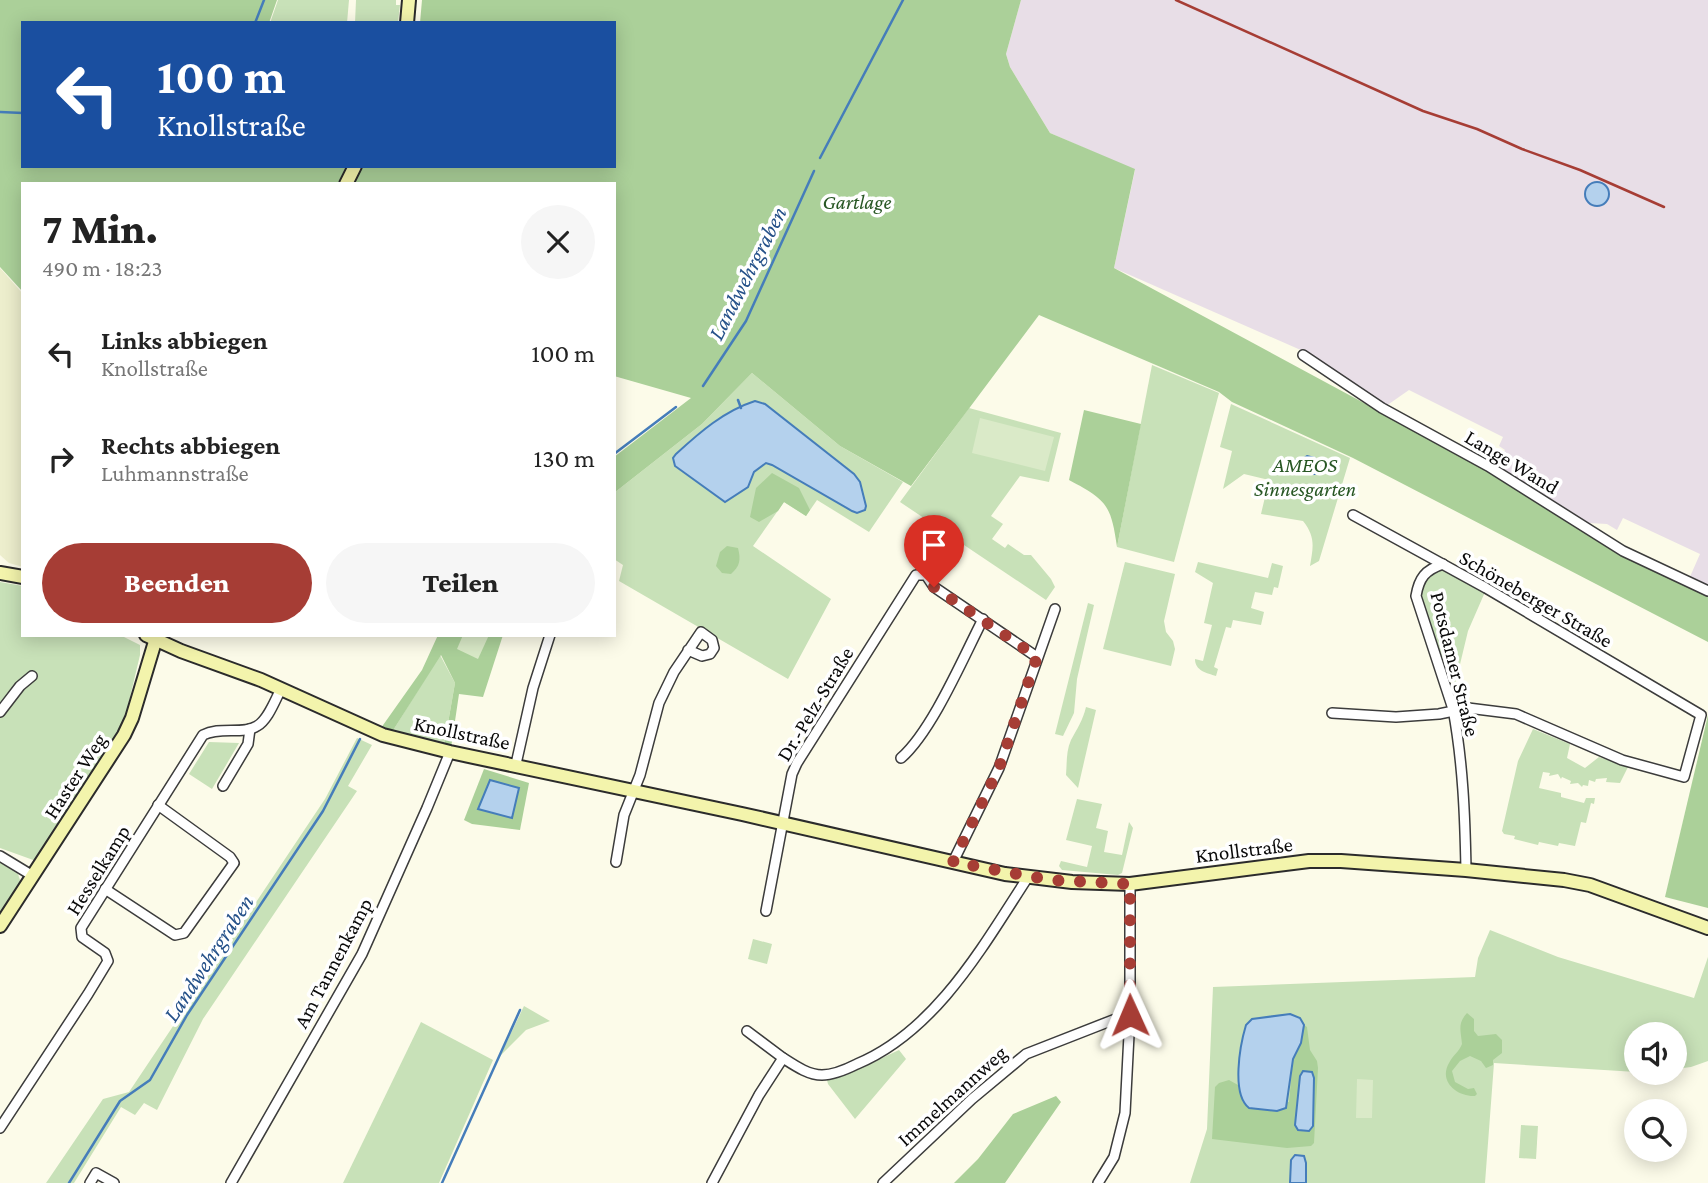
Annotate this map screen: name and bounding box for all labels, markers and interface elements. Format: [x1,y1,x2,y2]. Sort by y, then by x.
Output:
icon: left [42,49,133,140]
text: 100 m [157,49,286,104]
text: Knollstraße [157,107,306,143]
park label: Gartlage [823,190,891,214]
water label: Landwehrgraben [702,202,792,344]
text: 7 Min. [42,205,158,252]
button: close [521,205,595,279]
text: 490 m · 18:23 [42,255,162,281]
text: Links abbiegen [101,326,268,355]
icon: left [42,335,80,373]
text: 100 m [531,339,595,368]
text: Knollstraße [101,355,208,381]
street label: Lange Wand [1461,425,1563,499]
text: Rechts abbiegen [101,431,280,460]
icon: right [42,440,80,478]
text: 130 m [534,444,595,473]
park label: AMEOS Sinnesgarten [1254,453,1356,501]
text: Luhmannstraße [101,460,249,486]
pin [904,515,964,587]
icon: arrive [915,526,953,564]
button: Beenden [42,543,312,623]
button: Teilen [326,543,595,623]
street label: Schöneberger Straße [1455,545,1617,653]
street label: Potsdamer Straße [1425,589,1485,739]
street label: Dr.-Pelz-Straße [772,643,858,765]
street label: Knollstraße [412,711,512,755]
street label: Haster Weg [39,729,111,823]
street label: Hesselkamp [61,820,135,920]
street label: Knollstraße [1194,832,1294,868]
water label: Landwehrgraben [157,890,259,1026]
street label: Am Tannenkamp [289,894,377,1032]
position arrow [1093,978,1167,1052]
map controls [1624,1022,1687,1162]
button: sound [1624,1022,1687,1085]
street label: Immelmannweg [892,1041,1012,1151]
button: search [1624,1099,1687,1162]

